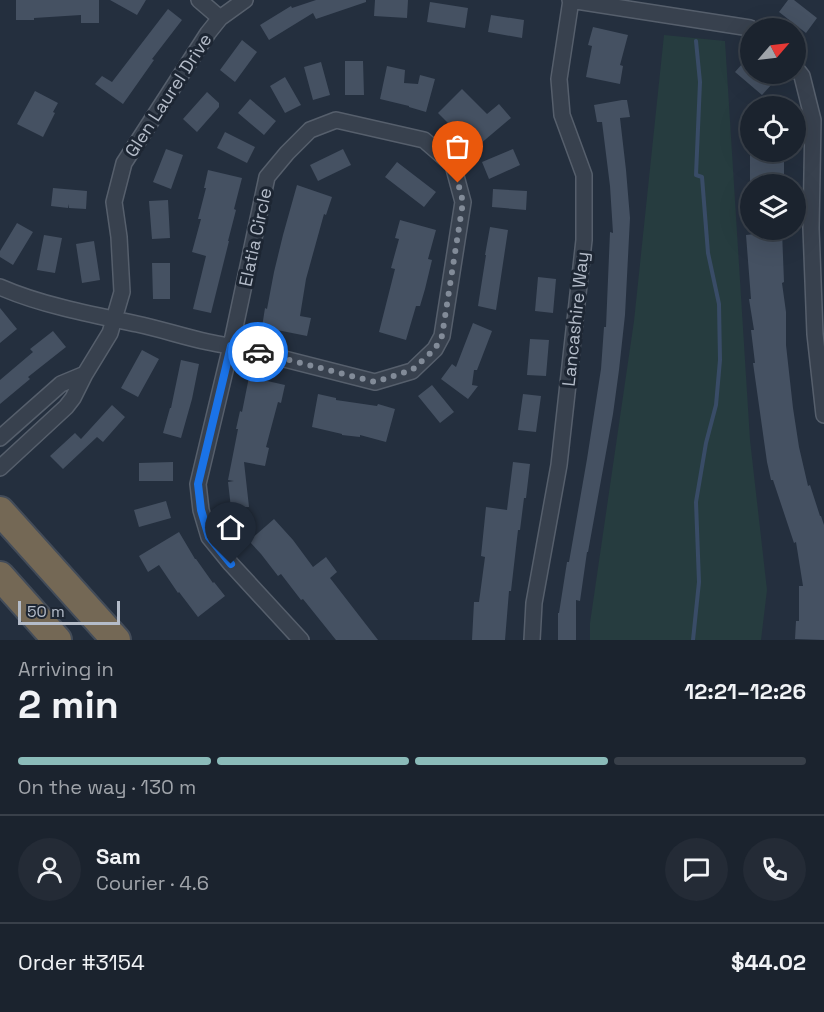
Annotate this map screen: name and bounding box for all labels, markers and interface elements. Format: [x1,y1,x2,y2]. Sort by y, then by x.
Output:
north arrow [740,18,806,84]
map controls [740,18,806,240]
street label: Glen Laurel Drive [119,29,217,161]
button: locate [740,96,806,162]
pin [432,121,483,183]
icon: bag [441,130,474,163]
button: layers [740,174,806,240]
street label: Elatia Circle [233,186,277,288]
street label: Lancashire Way [556,250,594,388]
courier [228,322,288,382]
icon: car [242,336,275,369]
pin [205,502,256,564]
icon: home [214,511,247,544]
scale bar [18,598,120,626]
text: 50 m [27,601,65,622]
text: Arriving in [18,656,114,682]
text: 12:21–12:26 [684,677,806,705]
text: 2 min [18,680,119,729]
text: On the way · 130 m [18,774,196,800]
button: person [18,838,81,901]
button: chat [665,838,728,901]
button: phone [743,838,806,901]
text: Sam [96,842,141,870]
text: Courier · 4.6 [96,870,209,896]
text: Order #3154 [18,948,145,976]
text: $44.02 [731,948,806,976]

